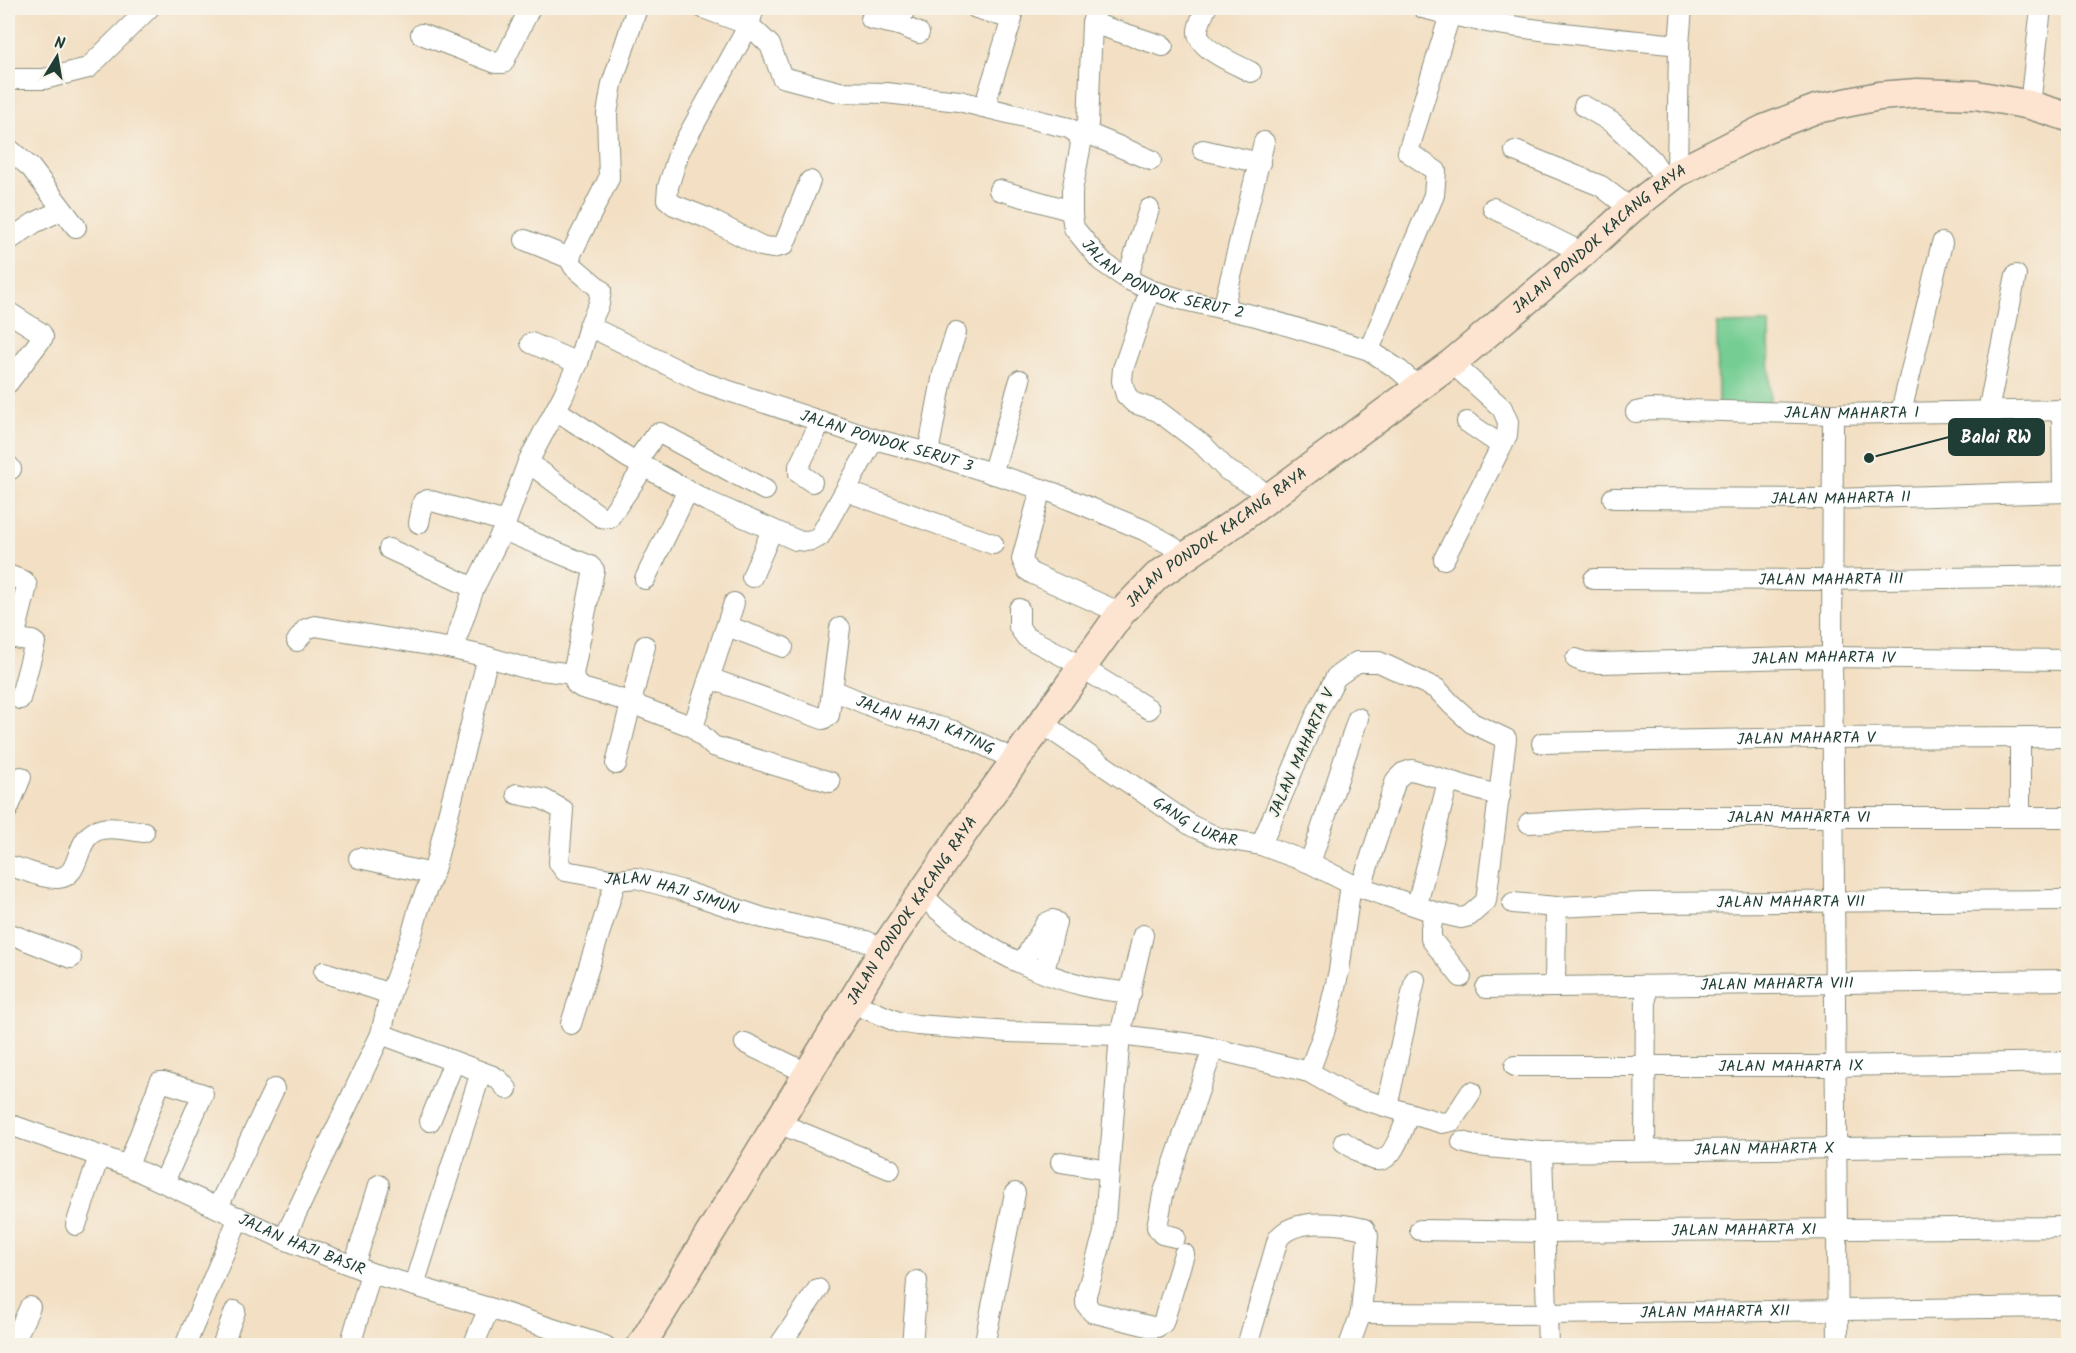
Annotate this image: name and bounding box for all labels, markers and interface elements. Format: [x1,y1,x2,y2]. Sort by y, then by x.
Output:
north arrow [27,27,87,87]
text: N [52,31,67,57]
street label: JALAN PONDOK KACANG RAYA [1507,158,1691,320]
street label: JALAN PONDOK SERUT 2 [1075,233,1247,326]
street label: JALAN MAHARTA I [1784,400,1919,427]
street label: JALAN PONDOK SERUT 3 [797,403,976,479]
callout: Balai RW [1949,419,2044,455]
text: Balai RW [1961,424,2031,453]
street label: JALAN PONDOK KACANG RAYA [1120,461,1313,614]
street label: JALAN MAHARTA II [1771,484,1911,512]
street label: JALAN MAHARTA III [1759,566,1904,593]
street label: JALAN MAHARTA IV [1751,644,1897,672]
street label: JALAN MAHARTA V [1262,683,1342,821]
street label: JALAN HAJI KATING [852,689,999,761]
street label: JALAN MAHARTA V [1737,725,1877,752]
street label: GANG LURAR [1148,790,1239,853]
street label: JALAN MAHARTA VI [1727,805,1871,830]
street label: JALAN PONDOK KACANG RAYA [840,811,984,1010]
street label: JALAN HAJI SIMUN [602,865,742,922]
street label: JALAN MAHARTA VII [1716,889,1865,915]
street label: JALAN MAHARTA VIII [1700,970,1854,998]
street label: JALAN MAHARTA IX [1719,1053,1865,1079]
street label: JALAN MAHARTA X [1694,1136,1835,1162]
street label: JALAN HAJI BASIR [234,1207,369,1282]
street label: JALAN MAHARTA XI [1671,1217,1817,1243]
street label: JALAN MAHARTA XII [1640,1298,1790,1325]

